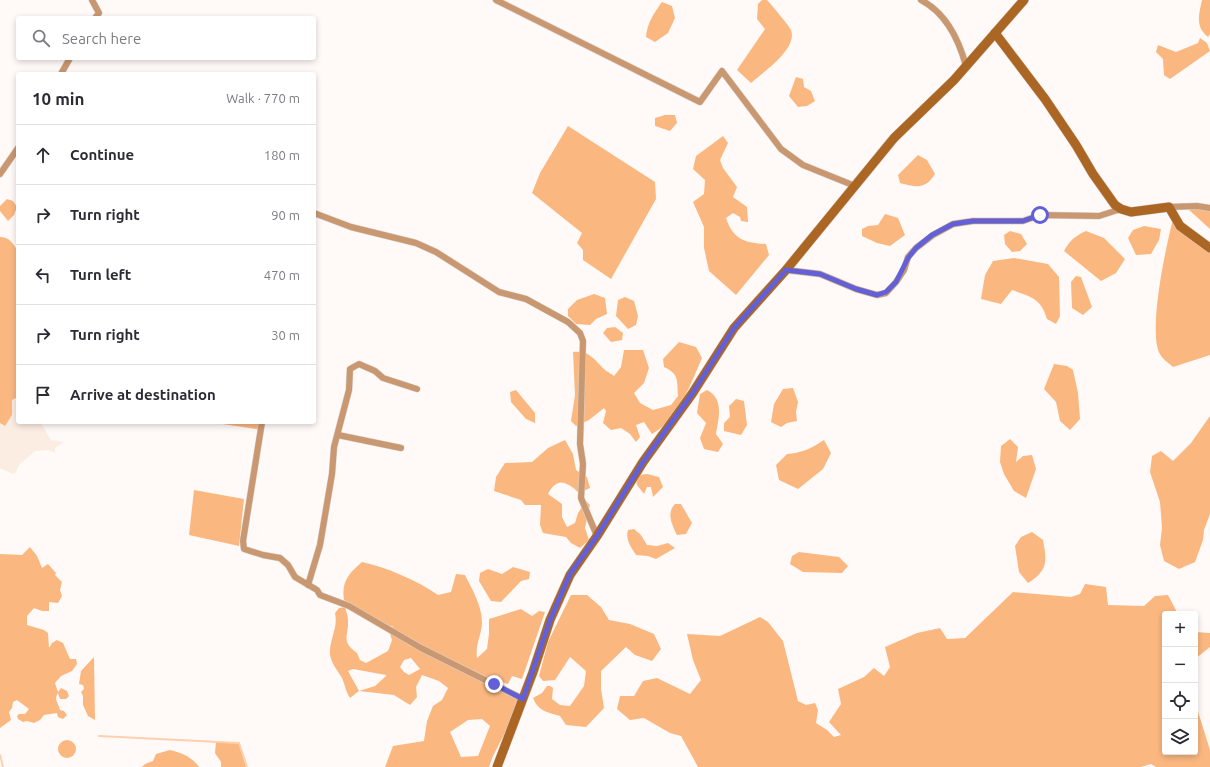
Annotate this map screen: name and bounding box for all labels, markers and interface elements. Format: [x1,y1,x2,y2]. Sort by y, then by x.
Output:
search box [16,16,316,60]
icon: search [30,27,52,49]
text: Search here [62,30,141,47]
text: 10 min [32,89,85,108]
text: Walk · 770 m [226,91,300,105]
icon: ahead [32,144,54,166]
text: Continue [70,146,134,163]
text: 180 m [264,148,300,162]
icon: right [32,204,54,226]
text: Turn right [70,206,140,223]
route start [1031,206,1049,224]
text: 90 m [271,208,300,222]
icon: left [32,264,54,286]
text: Turn left [70,266,131,283]
text: 470 m [264,268,300,282]
icon: right [32,324,54,346]
text: Turn right [70,326,140,343]
text: 30 m [271,328,300,342]
icon: arrive [32,384,54,406]
text: Arrive at destination [70,386,216,403]
map controls [1162,611,1198,755]
button: + [1162,611,1198,647]
button: − [1162,647,1198,683]
route end [485,675,503,693]
button: locate [1162,683,1198,719]
button: layers [1162,719,1198,755]

